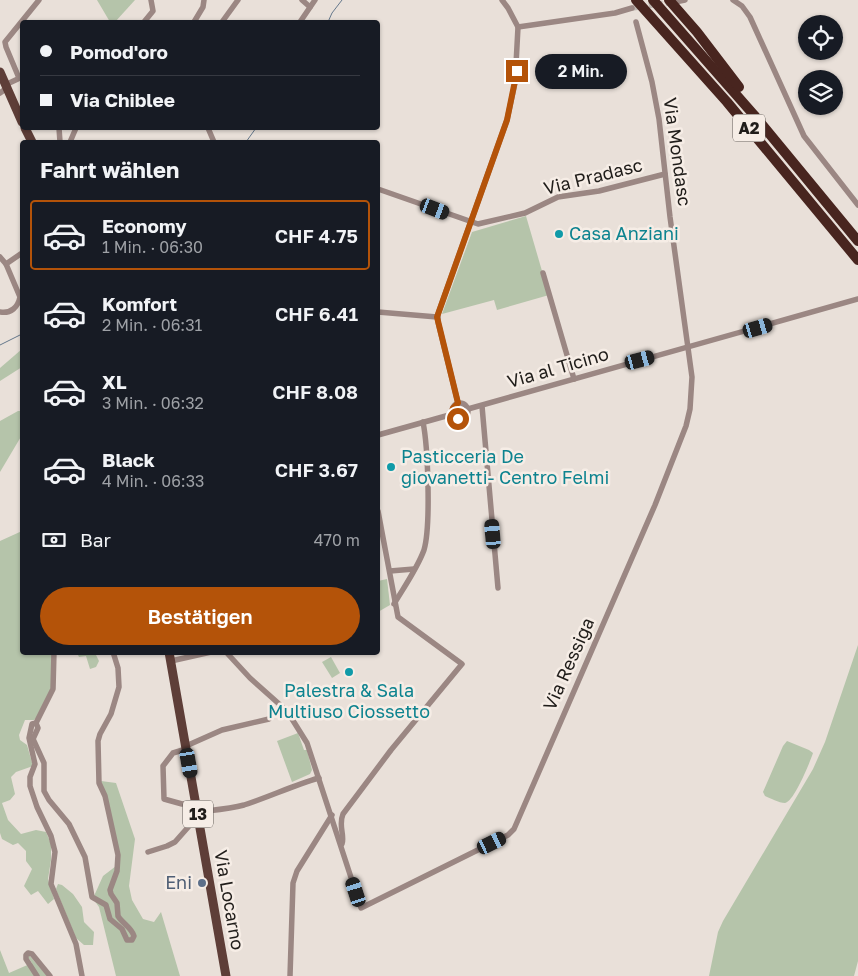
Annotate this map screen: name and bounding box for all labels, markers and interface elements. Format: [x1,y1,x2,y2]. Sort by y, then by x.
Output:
map controls [798,15,843,115]
button: locate [798,15,843,60]
text: Pomod'oro [70,40,168,63]
callout: 2 Min. [534,54,627,88]
route end [506,60,528,82]
text: 2 Min. [558,61,604,81]
button: layers [798,70,843,115]
text: Via Chiblee [70,88,175,111]
street label: Via Mondasc [659,96,697,208]
road number: A2 [733,115,765,142]
street label: Via Pradasc [541,153,645,199]
text: Fahrt wählen [40,156,179,183]
car [418,197,451,221]
icon: car [42,213,87,258]
text: Economy [102,214,187,237]
place label: Casa Anziani [569,222,679,244]
text: CHF 4.75 [275,224,358,247]
marker: Casa Anziani [553,228,565,240]
text: 1 Min. · 06:30 [102,237,203,257]
icon: car [42,291,87,336]
text: Komfort [102,292,177,315]
text: CHF 6.41 [275,302,358,325]
text: 2 Min. · 06:31 [102,315,202,335]
car [741,317,774,339]
street label: Via al Ticino [504,342,611,392]
car [623,349,656,371]
icon: car [42,369,87,414]
text: XL [102,370,127,393]
text: CHF 8.08 [272,380,358,403]
text: 3 Min. · 06:32 [102,393,204,413]
route start [447,408,469,430]
place label: Pasticceria De giovanetti- Centro Felmi [401,445,609,488]
icon: car [42,447,87,492]
text: Black [102,448,155,471]
text: CHF 3.67 [275,458,358,481]
marker: Pasticceria De giovanetti- Centro Felmi [385,461,397,473]
text: 4 Min. · 06:33 [102,471,204,491]
car [484,518,501,550]
icon: cash [40,526,68,554]
text: Bar [80,528,111,551]
text: 470 m [314,530,360,550]
button: Bestätigen [40,587,360,645]
street label: Via Ressiga [538,614,598,713]
marker: Palestra & Sala Multiuso Ciossetto [343,666,355,678]
place label: Palestra & Sala Multiuso Ciossetto [268,679,430,722]
car [179,747,198,779]
road number: 13 [183,801,213,828]
car [475,830,508,856]
street label: Via Locarno [210,848,250,952]
place label: Eni [165,871,192,893]
car [344,875,367,909]
marker: Eni [196,877,208,889]

